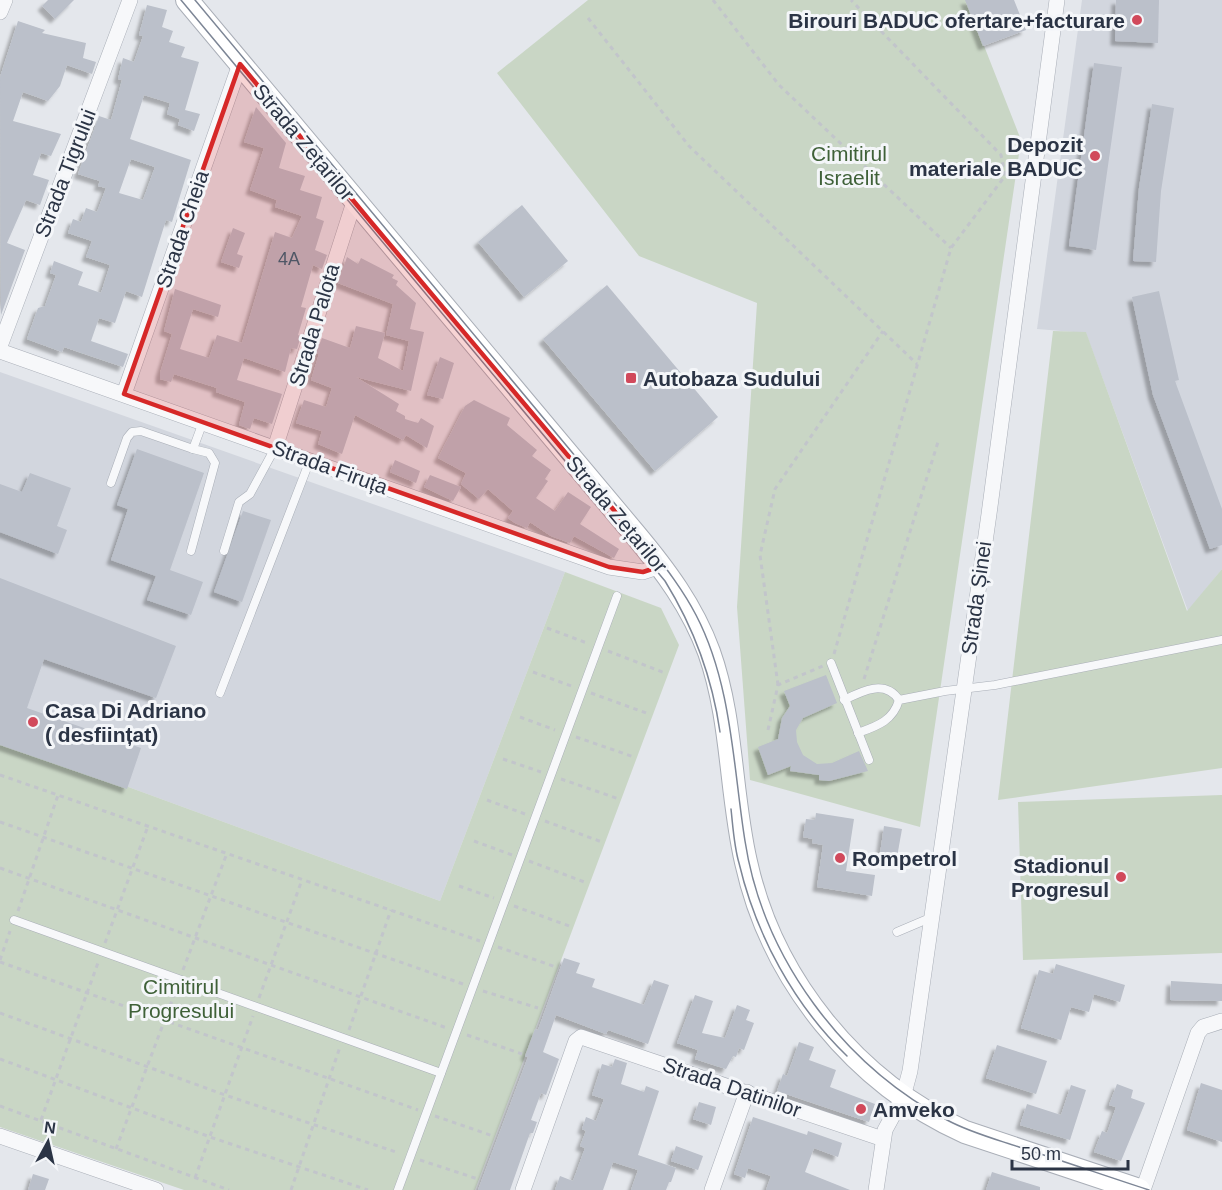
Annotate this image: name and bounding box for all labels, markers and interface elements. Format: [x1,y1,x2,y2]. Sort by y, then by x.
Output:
place label: Birouri BADUC ofertare+facturare [788,9,1125,32]
marker: Birouri BADUC ofertare+facturare [1130,13,1144,27]
street label: Strada Zețarilor [249,79,359,205]
street label: Strada Tigrului [30,106,100,240]
place label: Depozit materiale BADUC [909,133,1083,180]
park label: Cimitirul Israelit [811,142,887,189]
marker: Depozit materiale BADUC [1088,149,1102,163]
street label: Strada Cheia [151,167,213,291]
house number: 4A [278,249,300,269]
street label: Strada Palota [284,260,344,389]
place label: Autobaza Sudului [643,367,820,390]
marker: Autobaza Sudului [624,371,638,385]
street label: Strada Firuța [269,435,391,499]
street label: Strada Zețarilor [562,451,672,577]
street label: Strada Șinei [957,540,995,656]
place label: Casa Di Adriano ( desființat) [45,699,206,746]
marker: Casa Di Adriano ( desființat) [26,715,40,729]
place label: Rompetrol [852,847,957,870]
marker: Rompetrol [833,851,847,865]
place label: Stadionul Progresul [1011,854,1109,901]
marker: Stadionul Progresul [1114,870,1128,884]
park label: Cimitirul Progresului [128,975,234,1022]
street label: Strada Datinilor [660,1053,804,1121]
place label: Amveko [873,1098,955,1121]
marker: Amveko [854,1102,868,1116]
north arrow [18,1112,78,1172]
text: N [43,1118,57,1137]
scale bar [1012,1133,1128,1171]
text: 50 m [1021,1144,1061,1164]

